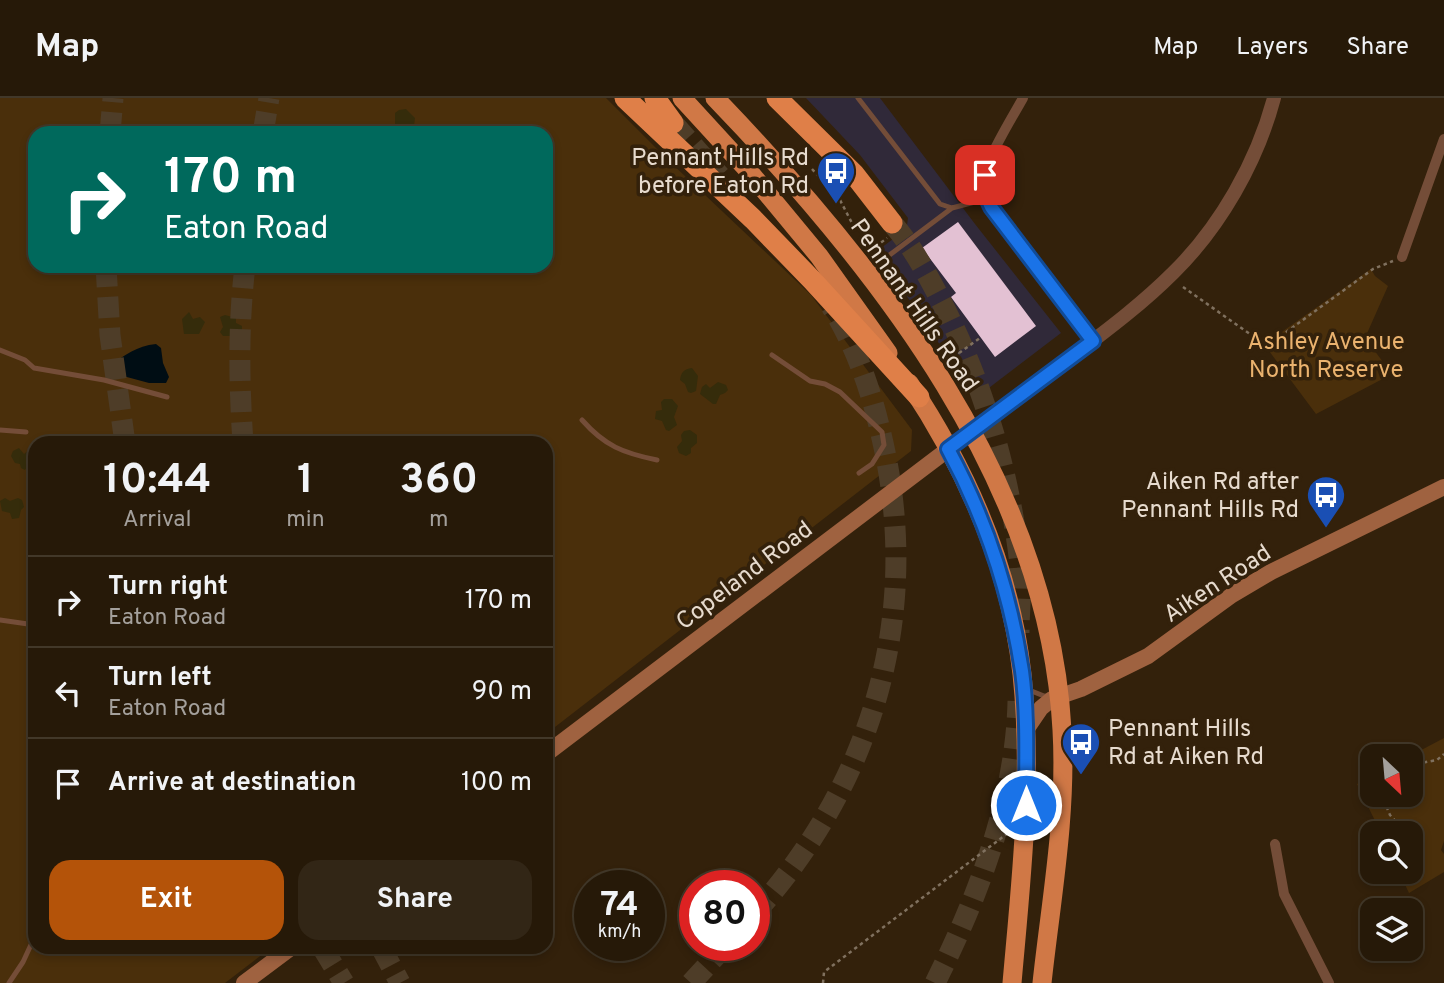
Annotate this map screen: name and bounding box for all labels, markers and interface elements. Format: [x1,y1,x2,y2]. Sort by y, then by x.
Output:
text: Map [35,27,99,69]
text: Map [1153,33,1198,63]
text: Layers [1236,33,1308,63]
text: Share [1346,33,1409,63]
place label: Pennant Hills Rd before Eaton Rd [631,144,809,202]
pin [955,145,1015,205]
text: 170 m [164,149,297,211]
bus stop icon: Pennant Hills Rd before Eaton Rd [815,150,857,205]
icon: right [49,154,140,245]
icon: arrive [966,156,1004,194]
text: Eaton Road [164,210,328,250]
street label: Pennant Hills Road [842,214,984,399]
park label: Ashley Avenue North Reserve [1247,328,1405,386]
text: 10:44 [103,455,211,508]
text: 1 [297,455,314,508]
text: 360 [400,455,478,508]
place label: Aiken Rd after Pennant Hills Rd [1121,468,1299,526]
bus stop icon: Aiken Rd after Pennant Hills Rd [1305,474,1347,529]
text: Arrival [123,506,191,535]
text: min [286,506,325,535]
text: m [429,506,449,535]
street label: Copeland Road [671,515,820,638]
street label: Aiken Road [1159,539,1278,631]
text: Turn right [108,571,228,604]
icon: right [49,583,87,621]
text: 170 m [465,585,532,618]
text: Eaton Road [108,604,226,633]
text: Turn left [108,662,212,695]
icon: left [49,674,87,712]
text: 90 m [472,676,532,709]
text: Eaton Road [108,695,226,724]
place label: Pennant Hills Rd at Aiken Rd [1108,715,1264,773]
bus stop icon: Pennant Hills Rd at Aiken Rd [1060,721,1102,776]
north arrow [1360,744,1423,807]
map controls [1360,744,1423,961]
icon: arrive [49,765,87,803]
text: Arrive at destination [108,767,356,800]
text: 100 m [461,767,532,800]
position arrow [989,768,1063,842]
button: search [1360,821,1423,884]
button: Exit [49,860,284,940]
button: Share [298,860,532,940]
speed limit sign: 80 [679,870,770,961]
text: 74 [600,884,639,928]
button: layers [1360,898,1423,961]
text: km/h [598,921,641,944]

